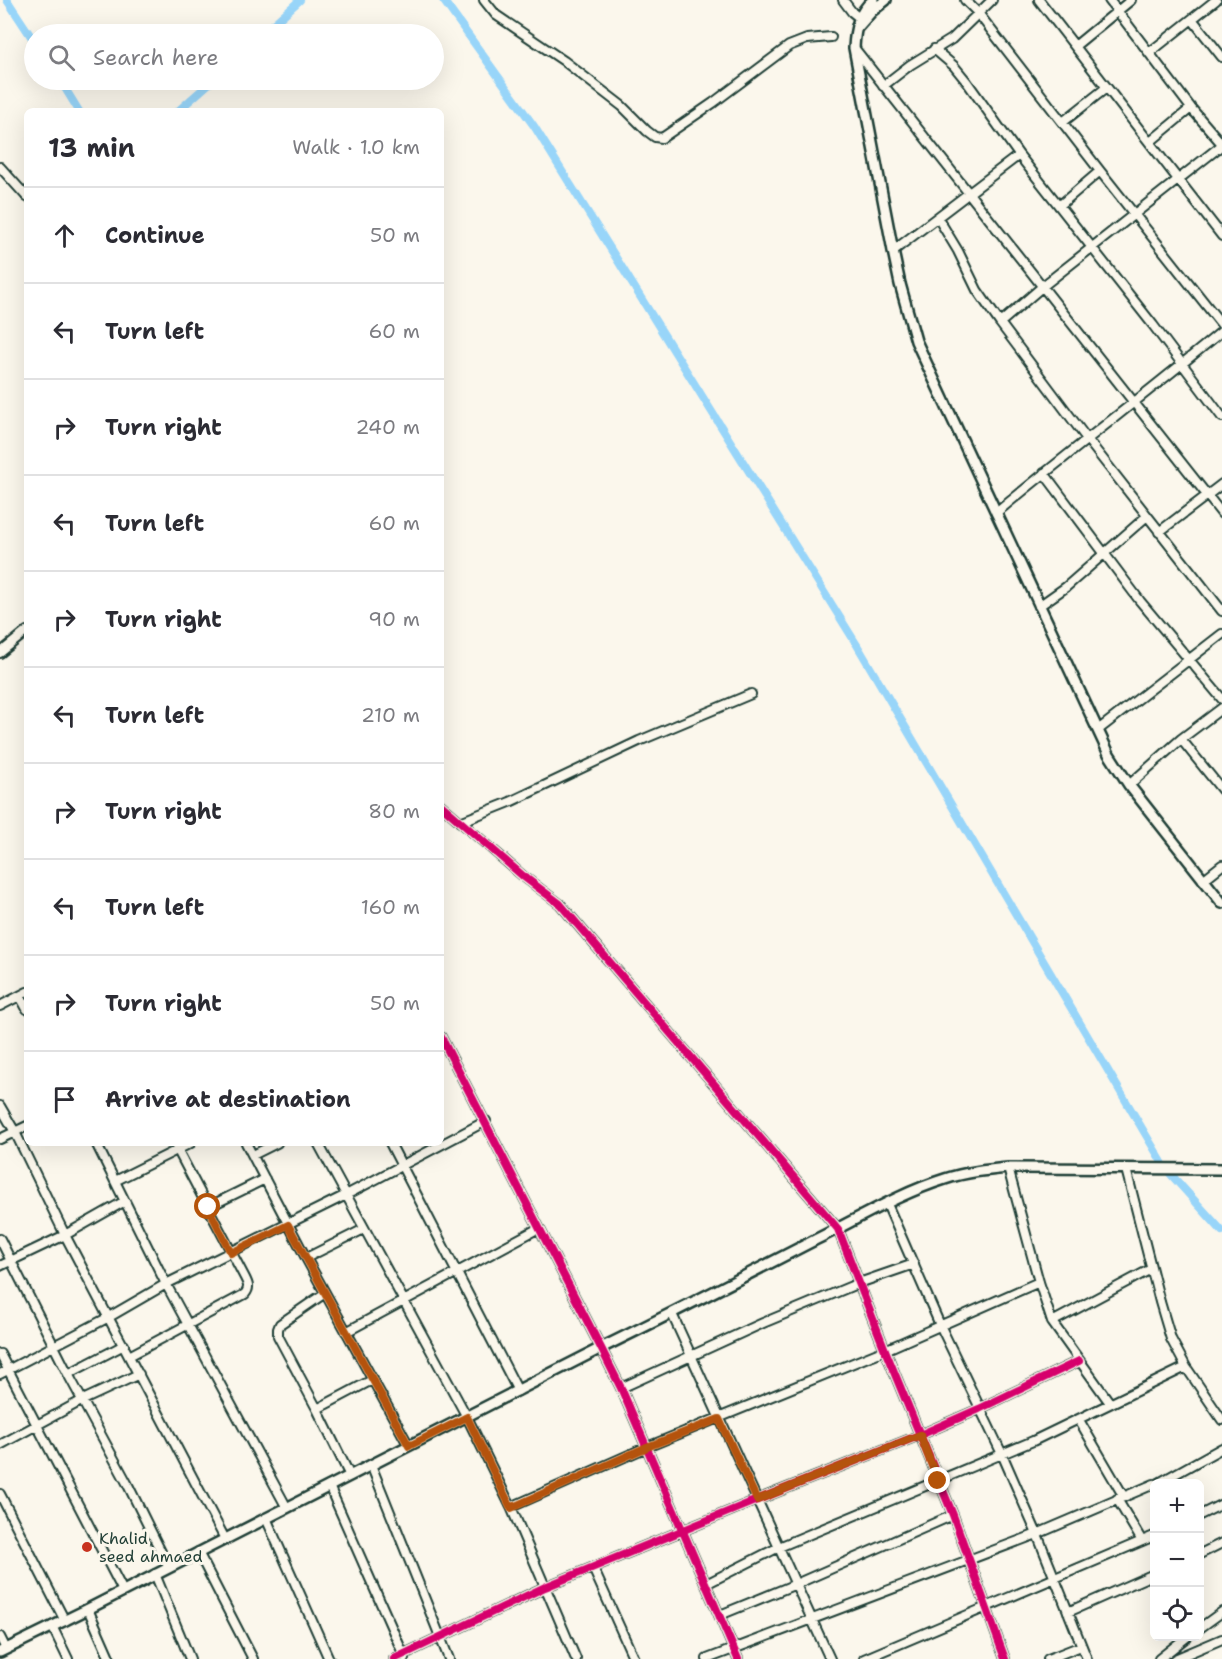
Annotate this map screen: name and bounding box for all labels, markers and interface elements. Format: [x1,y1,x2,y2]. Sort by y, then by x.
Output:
search box [24,24,444,90]
icon: search [45,41,78,74]
text: Search here [93,43,219,72]
text: 13 min [48,130,135,165]
text: Walk · 1.0 km [292,134,420,160]
icon: ahead [48,219,81,252]
text: Continue [105,221,205,250]
text: 50 m [370,222,420,248]
icon: left [48,315,81,348]
text: Turn left [105,317,204,346]
text: 60 m [368,318,420,344]
icon: right [48,411,81,444]
text: Turn right [105,413,222,442]
text: 240 m [355,414,420,440]
icon: left [48,507,81,540]
text: Turn left [105,509,204,538]
text: 60 m [368,510,420,536]
icon: right [48,603,81,636]
text: Turn right [105,605,222,634]
text: 90 m [368,606,420,632]
icon: left [48,699,81,732]
text: Turn left [105,701,204,730]
text: 210 m [361,702,420,728]
icon: right [48,795,81,828]
text: Turn right [105,797,222,826]
text: 80 m [368,798,420,824]
icon: left [48,891,81,924]
text: Turn left [105,893,204,922]
text: 160 m [361,894,420,920]
icon: right [48,987,81,1020]
text: Turn right [105,989,222,1018]
text: 50 m [370,990,420,1016]
icon: arrive [48,1083,81,1116]
text: Arrive at destination [105,1085,351,1114]
route start [194,1193,220,1219]
route end [924,1467,950,1493]
map controls [1150,1479,1204,1641]
button: + [1150,1479,1204,1533]
place label: Khalid seed ahmaed [99,1528,203,1567]
button: − [1150,1533,1204,1587]
marker: Khalid seed ahmaed [80,1540,94,1554]
button: locate [1150,1587,1204,1641]

